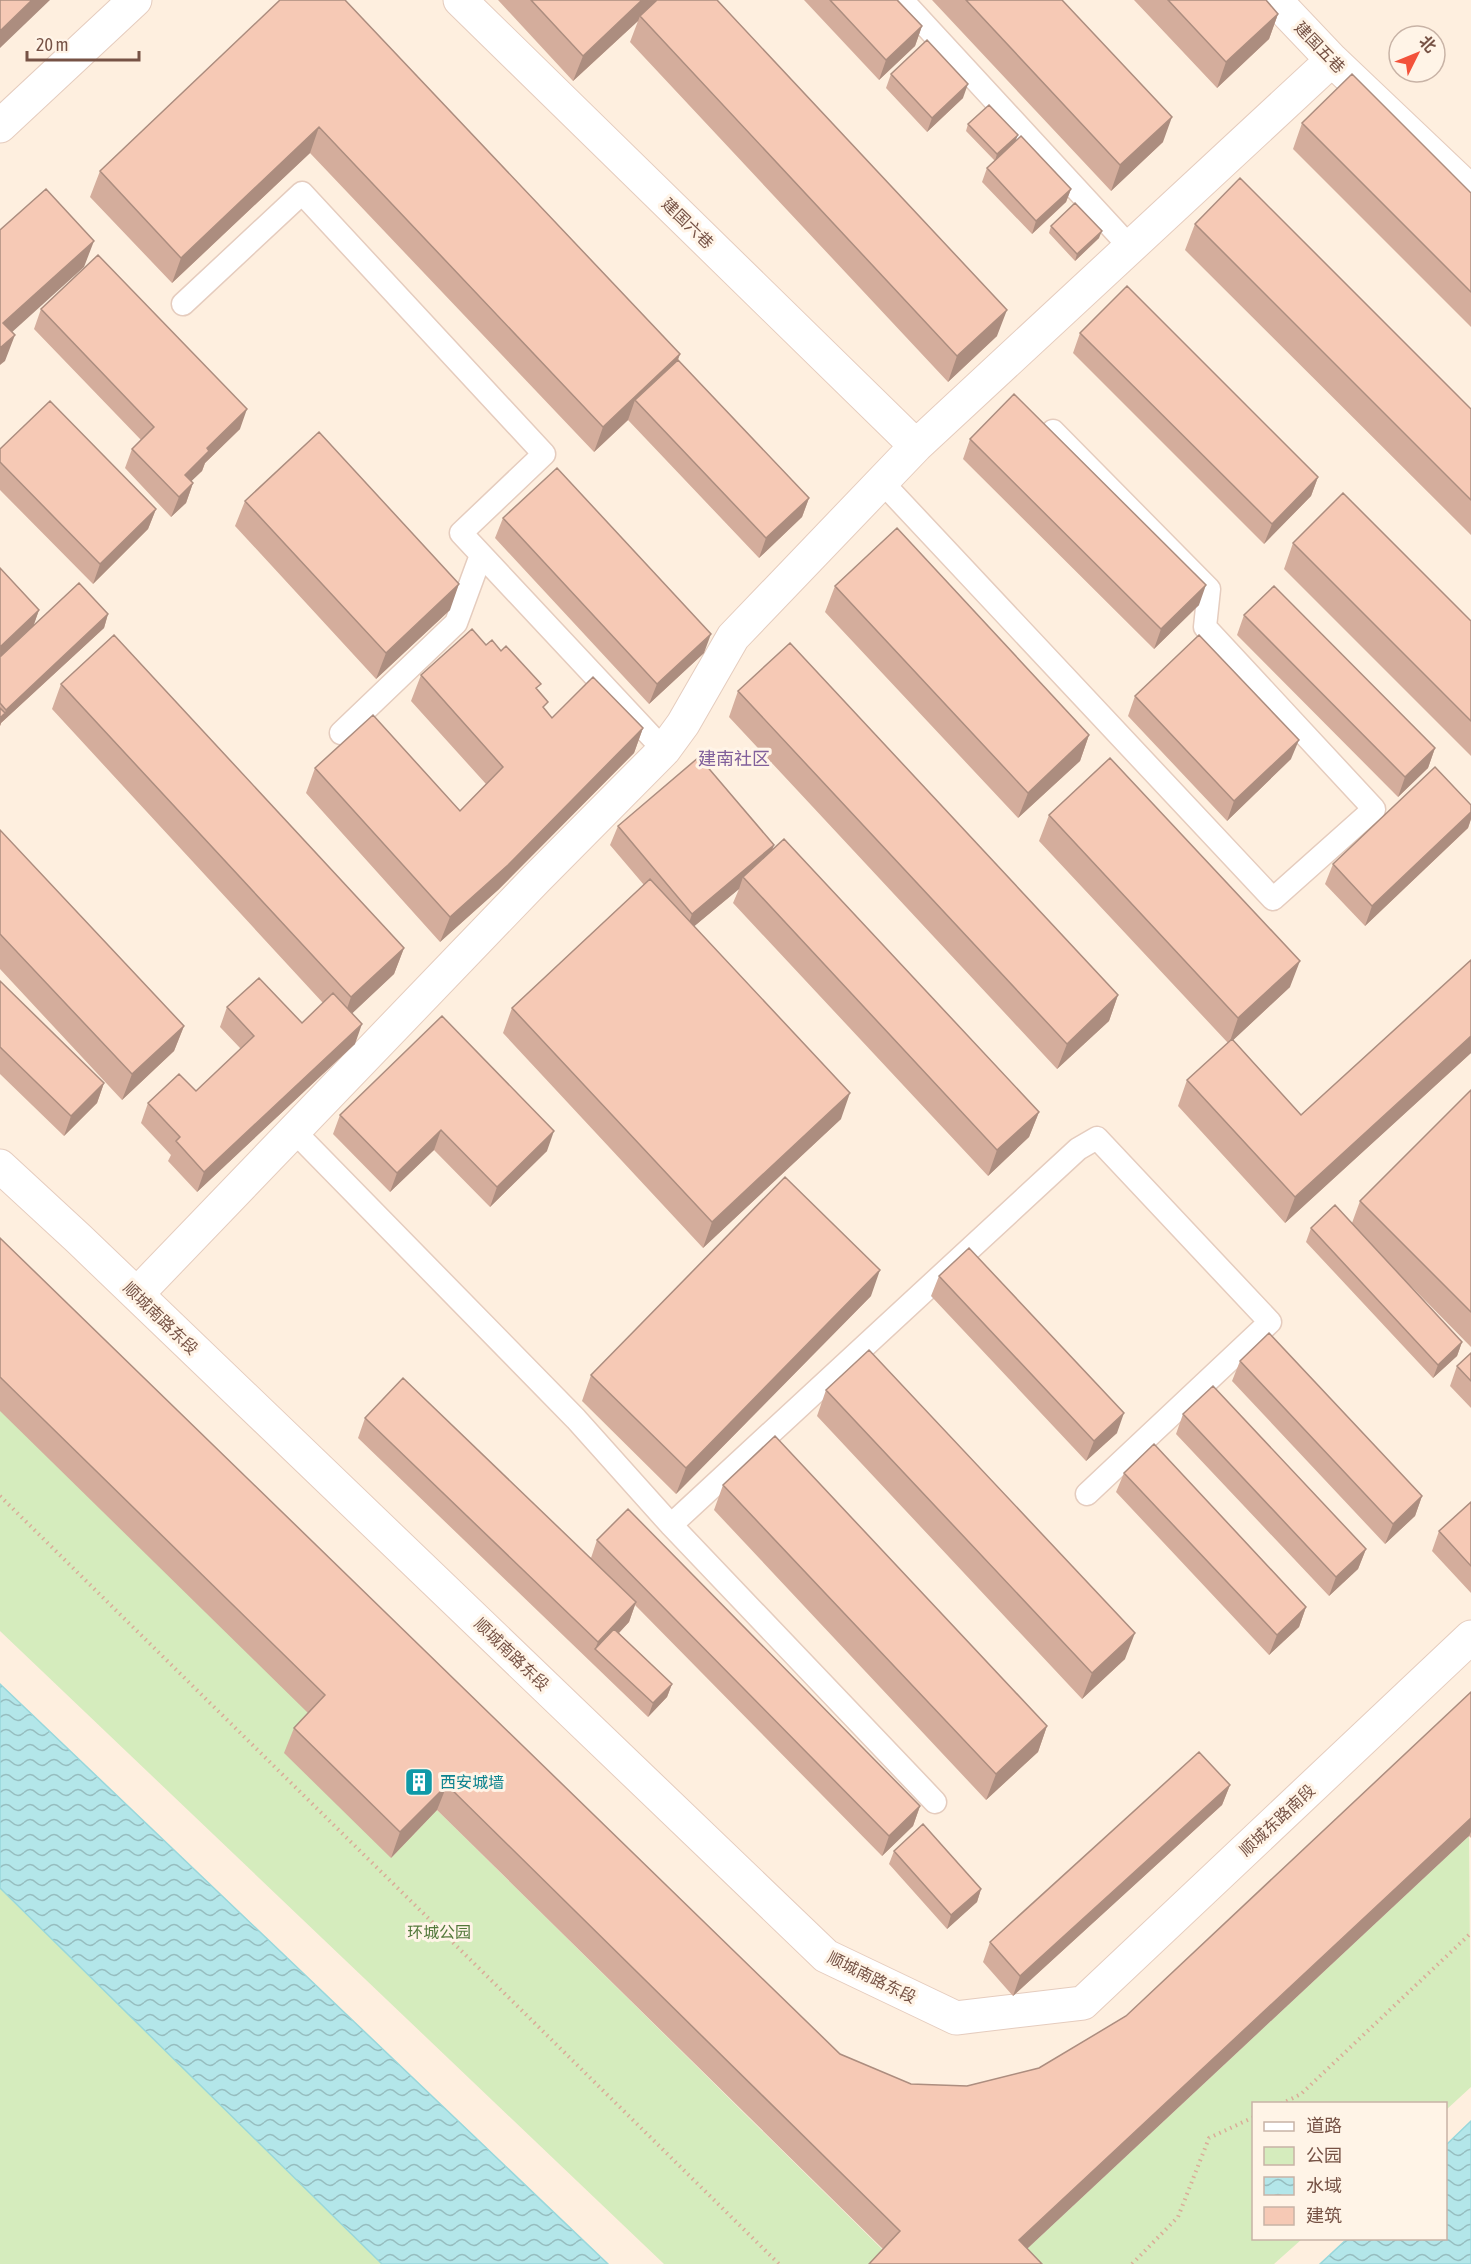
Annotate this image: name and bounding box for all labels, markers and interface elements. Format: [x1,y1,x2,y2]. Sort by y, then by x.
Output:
street label: 建国五巷 [1291,18,1349,76]
scale bar [27,24,140,62]
north arrow [1387,24,1447,84]
text: 北 [1416,32,1440,56]
text: 20 m [36,34,68,55]
street label: 建国六巷 [659,194,717,252]
district label: 建南社区 [698,748,770,769]
street label: 顺城南路东段 [120,1278,202,1358]
street label: 顺城南路东段 [471,1614,553,1694]
building icon: 西安城墙 [403,1766,435,1798]
place label: 西安城墙 [440,1773,504,1791]
street label: 顺城东路南段 [1236,1781,1318,1859]
park label: 环城公园 [407,1923,471,1941]
street label: 顺城南路东段 [825,1948,919,2006]
legend [1252,2102,1447,2240]
text: 道路 [1306,2115,1342,2136]
text: 公园 [1306,2145,1342,2166]
text: 水域 [1306,2175,1342,2196]
text: 建筑 [1306,2205,1342,2226]

